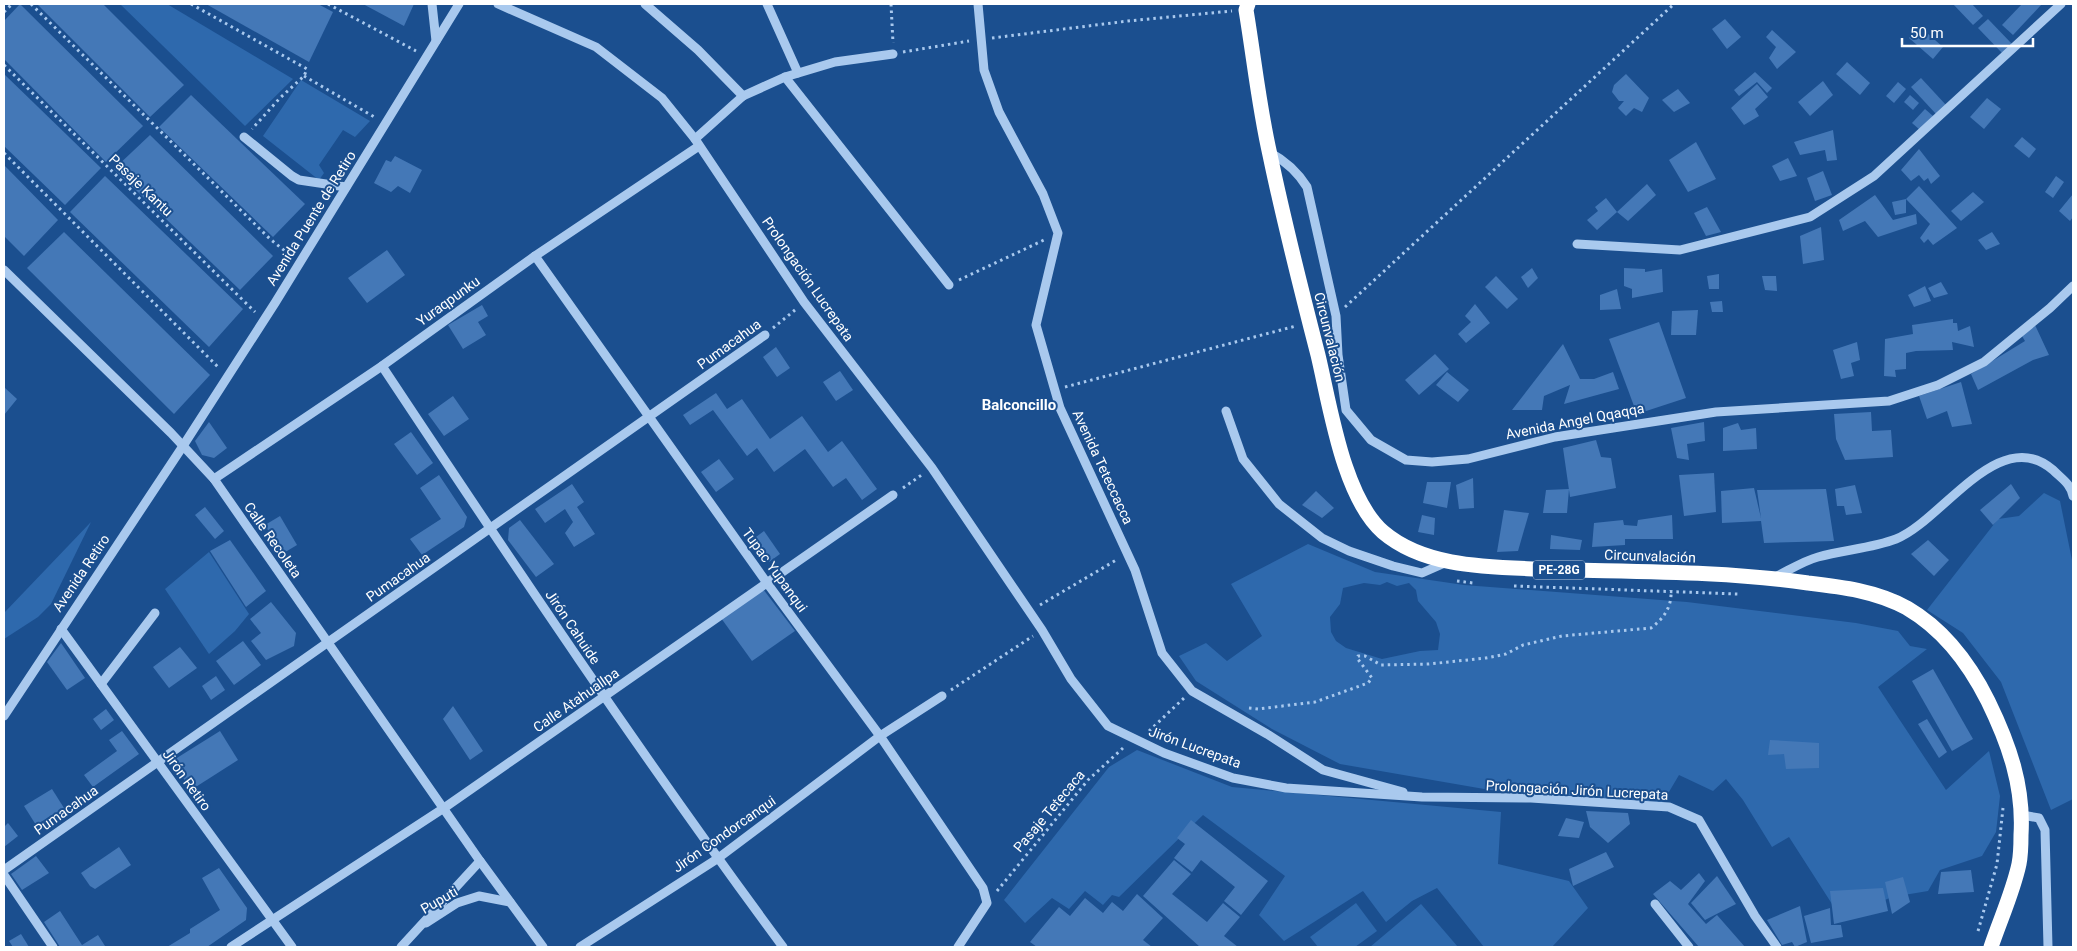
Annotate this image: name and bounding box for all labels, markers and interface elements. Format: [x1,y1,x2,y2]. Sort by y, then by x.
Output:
scale bar [1902,15,2033,47]
text: 50 m [1910,24,1944,42]
street label: Avenida Puente de Retiro [263,148,359,288]
street label: Pasaje Kantu [106,151,176,219]
street label: Prolongación Lucrepata [759,214,857,344]
street label: Yuraqpunku [413,273,483,329]
street label: Circunvalación [1311,291,1349,383]
street label: Pumacahua [694,316,764,372]
district label: Balconcillo [982,396,1056,414]
street label: Avenida Angel Qqaqqa [1504,400,1646,442]
street label: Avenida Teteccacca [1069,407,1137,527]
street label: Calle Recoleta [241,499,305,581]
street label: Tupac Yupanqui [739,525,811,615]
street label: Avenida Retiro [49,531,113,615]
street label: Circunvalación [1604,546,1696,566]
street label: Pumacahua [363,549,433,605]
road number: PE-28G [1533,560,1585,580]
street label: Jirón Cahuide [542,587,604,667]
street label: Calle Atahuallpa [530,664,622,736]
street label: Jirón Lucrepata [1147,723,1243,771]
street label: Jirón Retiro [159,746,215,814]
street label: Pasaje Tetecaca [1010,767,1088,855]
street label: Prolongación Jirón Lucrepata [1485,777,1669,803]
street label: Pumacahua [31,782,101,838]
street label: Jirón Condorcanqui [669,792,779,876]
street label: Puputi [418,883,460,917]

